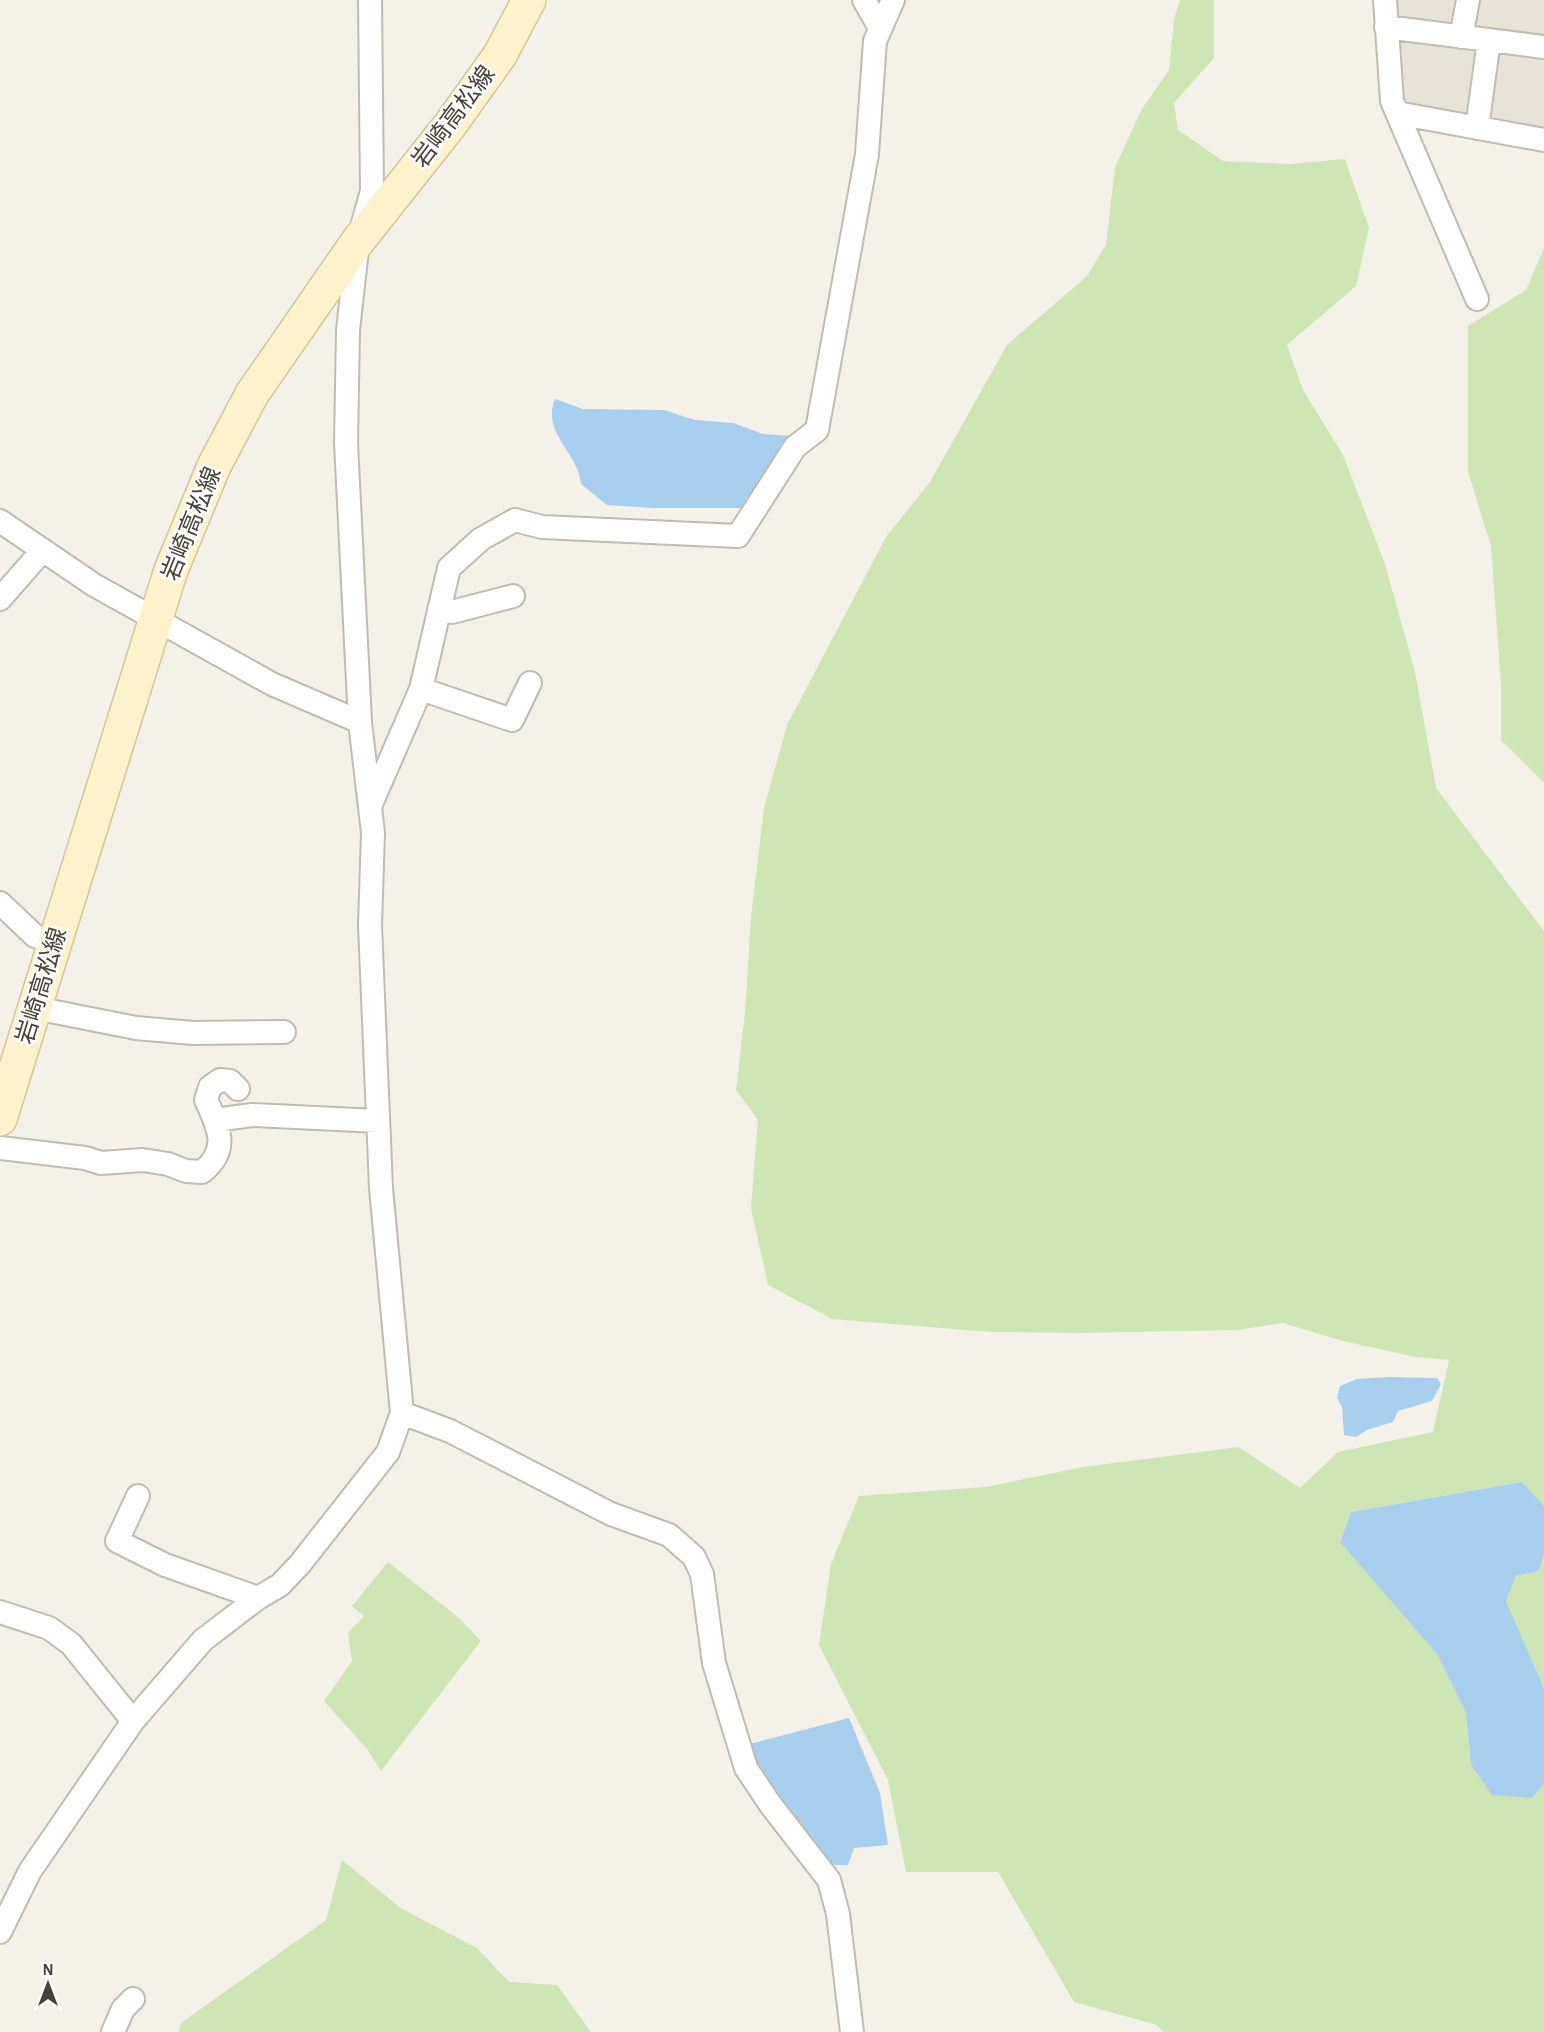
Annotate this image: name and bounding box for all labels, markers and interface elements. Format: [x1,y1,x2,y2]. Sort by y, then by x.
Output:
street label: 岩崎高松線 [407,61,500,172]
street label: 岩崎高松線 [157,463,226,584]
street label: 岩崎高松線 [11,925,71,1047]
north arrow [18,1954,78,2014]
text: N [42,1962,54,1978]

